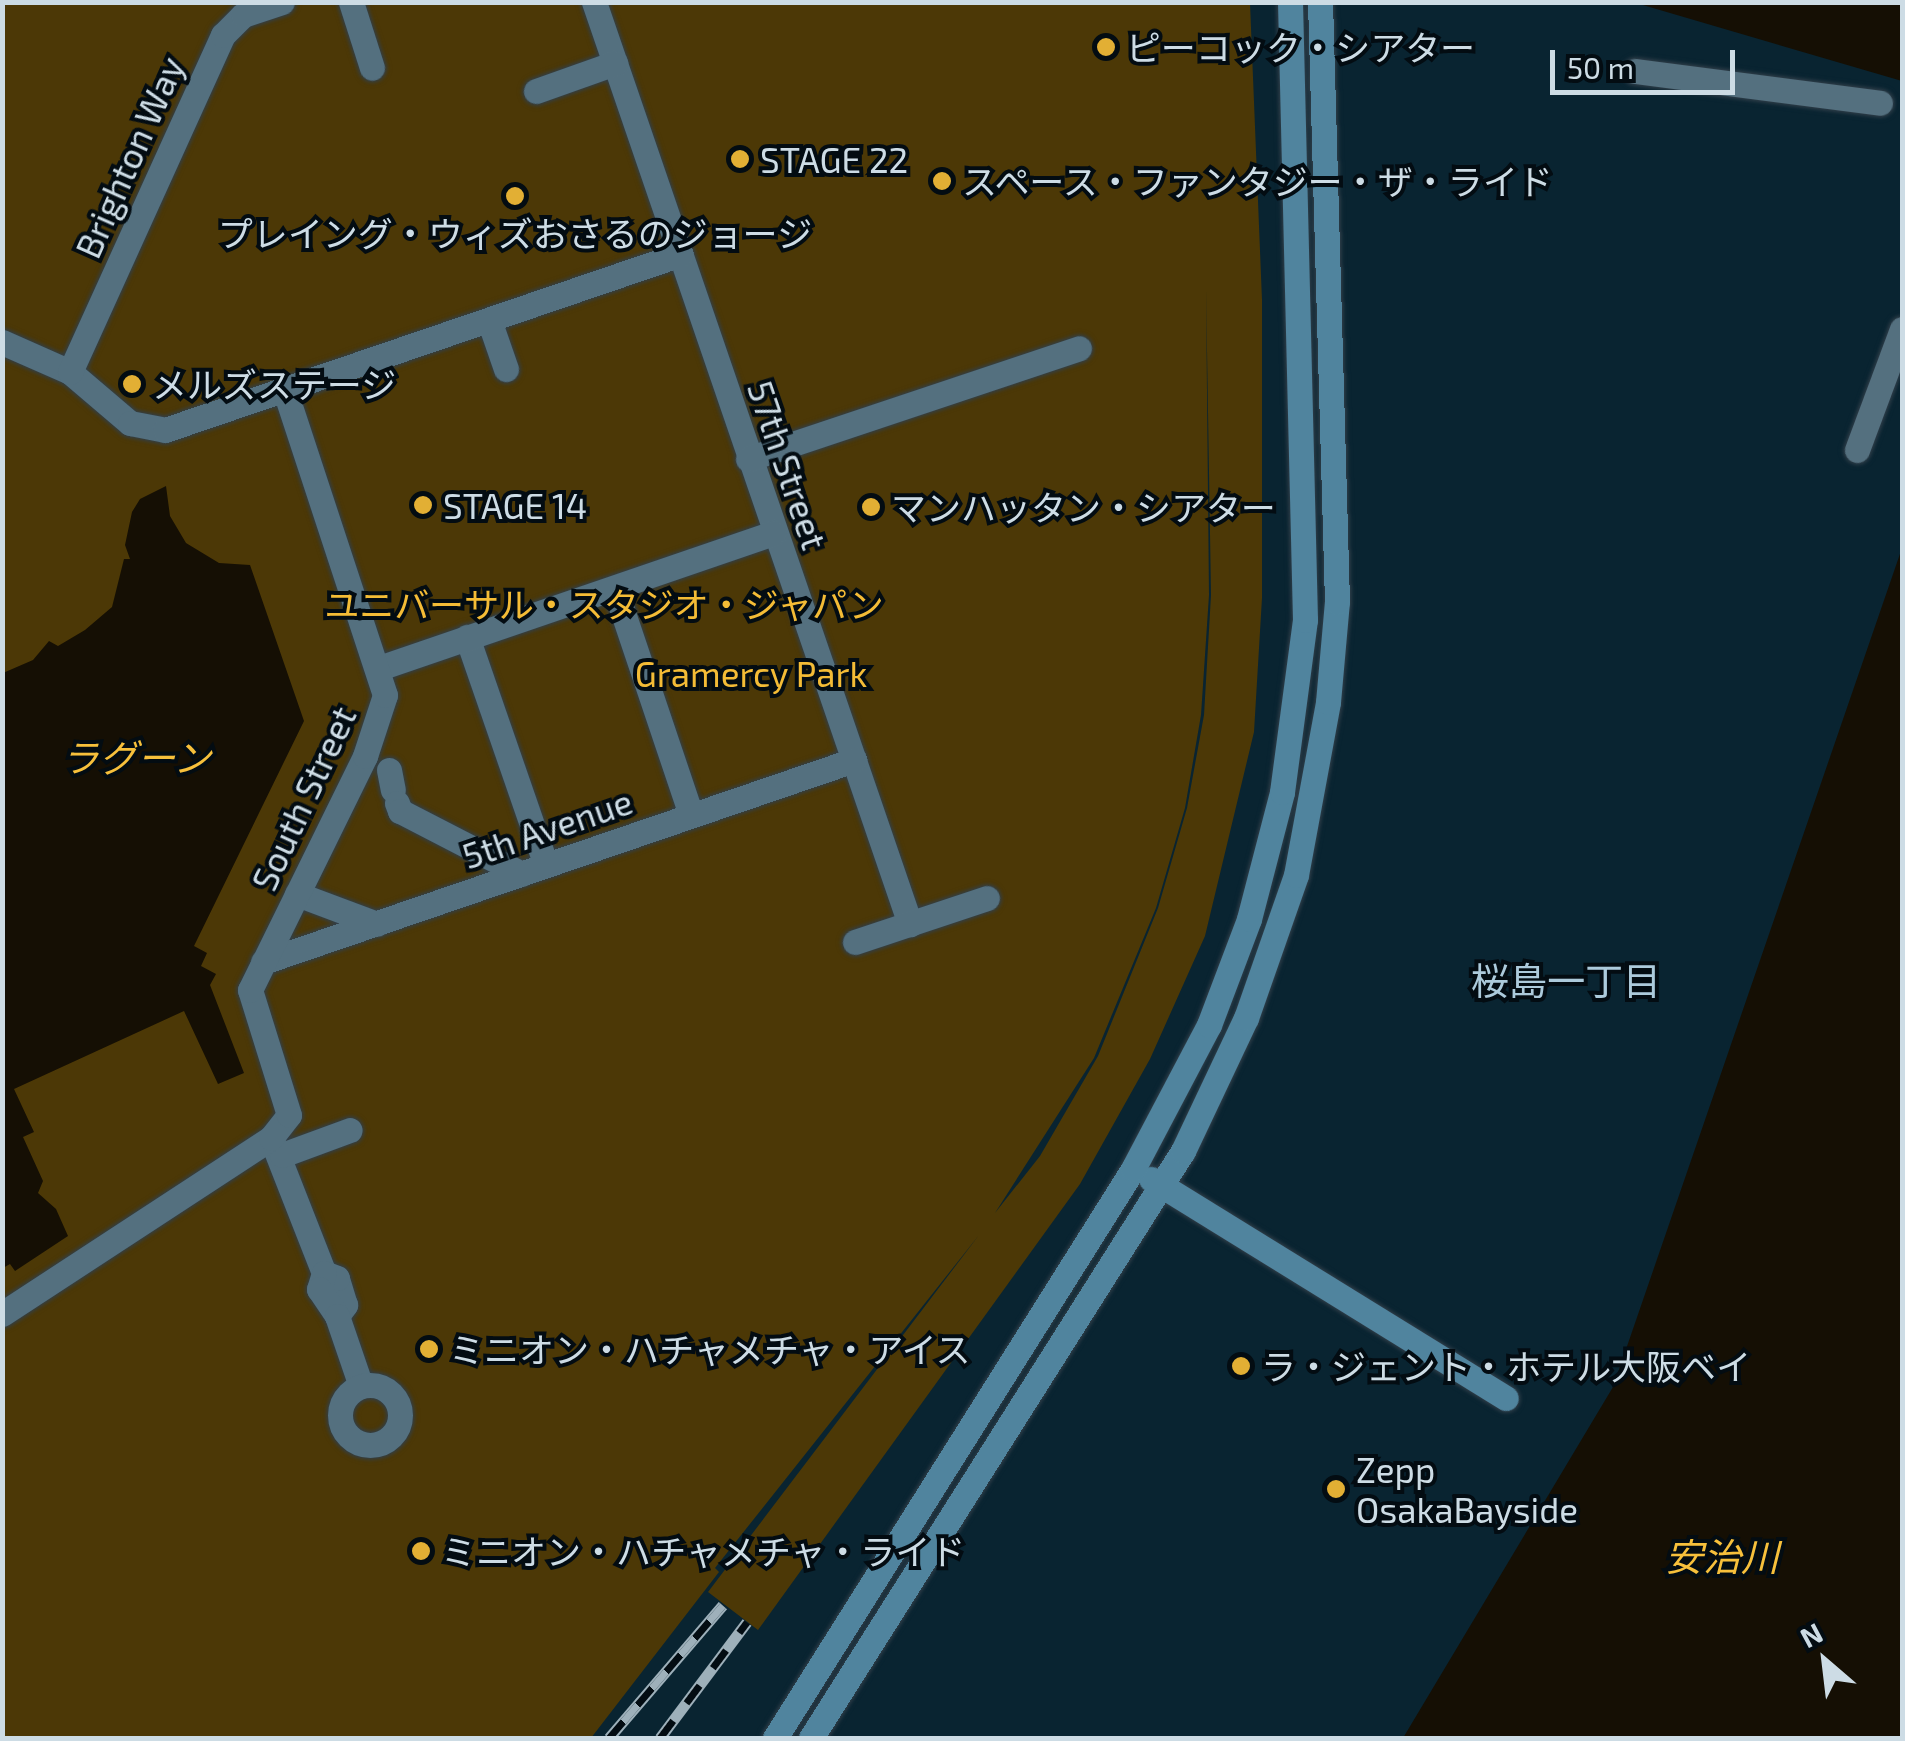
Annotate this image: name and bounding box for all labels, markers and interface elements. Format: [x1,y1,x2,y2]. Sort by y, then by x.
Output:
place label: ピーコック・シアター [1126,26,1475,68]
scale bar [1555,30,1740,92]
marker: ピーコック・シアター [1095,36,1117,58]
text: 50 m [1567,49,1634,85]
street label: Brighton Way [66,50,192,264]
place label: STAGE 22 [760,138,908,180]
marker: STAGE 22 [729,148,751,170]
place label: スペース・ファンタジー・ザ・ライド [962,160,1557,202]
marker: スペース・ファンタジー・ザ・ライド [931,170,953,192]
marker: プレイング・ウィズおさるのジョージ [504,185,526,207]
place label: プレイング・ウィズおさるのジョージ [218,212,812,254]
place label: メルズステージ [152,363,397,405]
marker: メルズステージ [121,373,143,395]
street label: 57th Street [740,375,836,555]
place label: STAGE 14 [443,484,587,526]
place label: マンハッタン・シアター [891,486,1276,528]
marker: STAGE 14 [412,494,434,516]
marker: マンハッタン・シアター [860,496,882,518]
park label: ユニバーサル・スタジオ・ジャパン [324,583,884,625]
park label: Gramercy Park [634,652,868,694]
street label: South Street [242,699,364,897]
water label: ラグーン [60,735,212,781]
street label: 5th Avenue [456,779,638,877]
district label: 桜島一丁目 [1471,958,1661,1004]
place label: ミニオン・ハチャメチャ・アイス [449,1328,974,1370]
marker: ミニオン・ハチャメチャ・アイス [418,1338,440,1360]
place label: ラ・ジェント・ホテル大阪ベイ [1261,1345,1751,1387]
marker: ラ・ジェント・ホテル大阪ベイ [1230,1355,1252,1377]
place label: Zepp OsakaBayside [1356,1448,1578,1530]
marker: Zepp OsakaBayside [1325,1478,1347,1500]
place label: ミニオン・ハチャメチャ・ライド [441,1530,966,1572]
water label: 安治川 [1665,1534,1779,1580]
marker: ミニオン・ハチャメチャ・ライド [410,1540,432,1562]
north arrow [1775,1611,1875,1711]
text: N [1794,1615,1828,1654]

